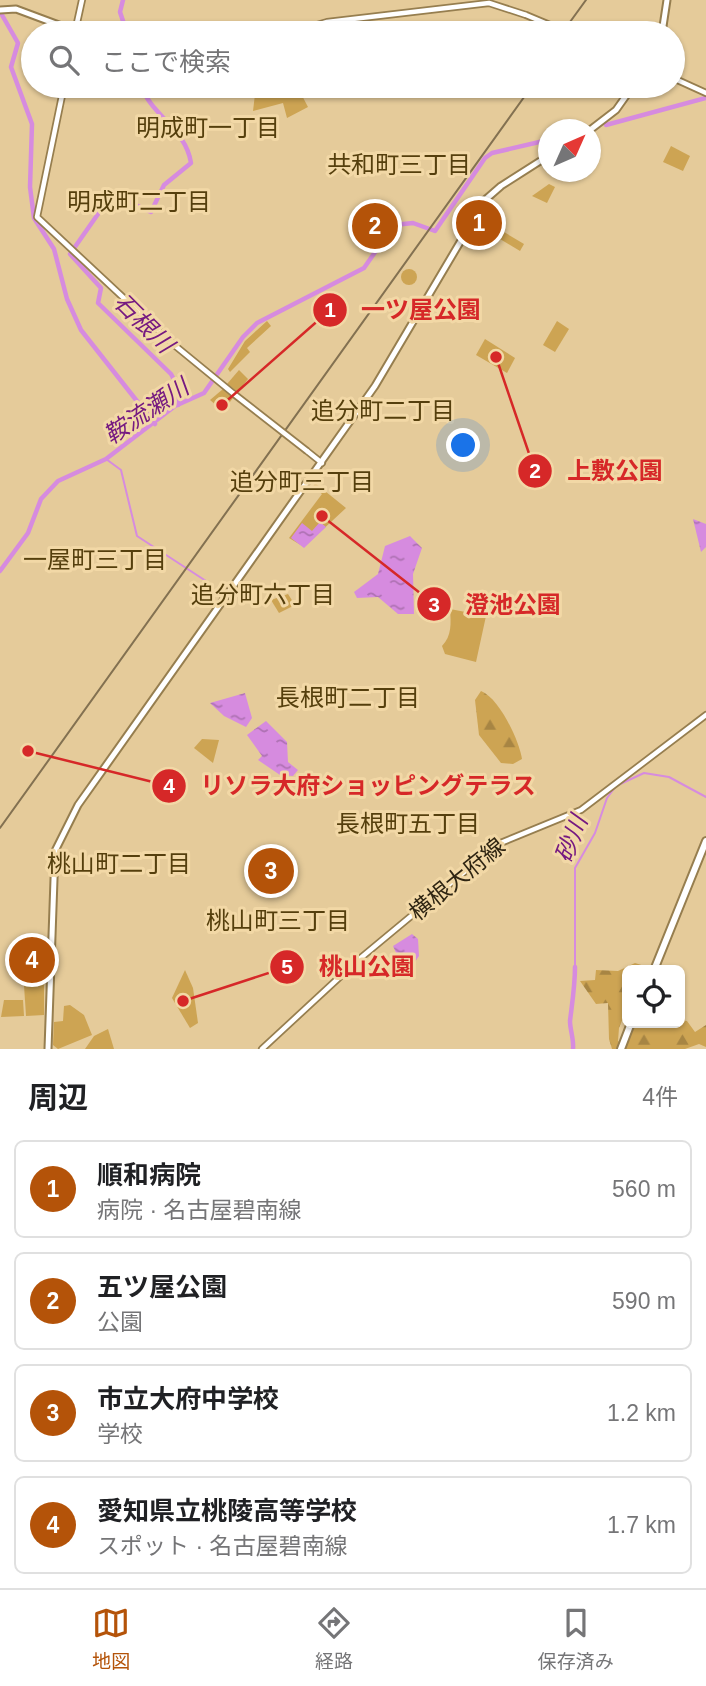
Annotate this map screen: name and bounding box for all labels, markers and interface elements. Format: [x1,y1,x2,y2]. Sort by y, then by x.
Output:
search box [21,21,685,98]
icon: search [45,41,83,79]
text: ここで検索 [101,47,231,77]
district label: 明成町一丁目 [136,114,280,141]
north arrow [538,119,601,182]
district label: 共和町三丁目 [327,151,471,178]
district label: 明成町二丁目 [67,188,211,215]
pin: 1 [456,197,502,249]
pin: 2 [352,200,398,252]
callout: 一ツ屋公園 [312,287,495,332]
water label: 石根川 [109,288,181,360]
text: 一ツ屋公園 [361,296,481,323]
text: 1 [324,298,336,321]
water label: 鞍流瀬川 [99,371,196,449]
district label: 追分町二丁目 [311,397,455,424]
your location [446,428,480,462]
callout: 上敷公園 [518,448,677,493]
text: 上敷公園 [567,457,663,484]
text: 2 [529,459,541,482]
district label: 追分町三丁目 [230,468,374,495]
district label: 一屋町三丁目 [23,546,167,573]
district label: 追分町六丁目 [191,581,335,608]
callout: 澄池公園 [416,582,575,627]
text: 澄池公園 [465,591,561,618]
text: 3 [428,593,440,616]
district label: 長根町二丁目 [276,684,420,711]
callout: リソラ大府ショッピングテラス [151,763,550,808]
text: リソラ大府ショッピングテラス [200,772,536,799]
text: 4 [163,774,175,797]
water label: 砂川 [550,809,593,866]
district label: 長根町五丁目 [336,810,480,837]
street label: 横根大府線 [404,833,510,925]
pin: 3 [248,845,294,897]
district label: 桃山町二丁目 [47,850,191,877]
district label: 桃山町三丁目 [206,907,350,934]
pin: 4 [9,934,55,986]
callout: 桃山公園 [270,944,429,989]
text: 桃山公園 [319,953,415,980]
text: 5 [281,955,293,978]
map controls [622,965,685,1028]
button: locate [622,965,685,1028]
text: 周辺 [28,1081,88,1114]
text: 4件 [642,1084,678,1110]
text: 順和病院 [97,1160,201,1190]
text: 1 [47,1176,59,1202]
text: 560 m [612,1176,676,1202]
text: 病院 · 名古屋碧南線 [97,1197,301,1223]
text: 五ツ屋公園 [97,1272,227,1302]
text: 2 [47,1288,59,1314]
text: 590 m [612,1288,676,1314]
text: 公園 [97,1309,143,1335]
text: 市立大府中学校 [97,1384,279,1414]
text: 3 [47,1400,59,1426]
text: 1.2 km [607,1400,676,1426]
text: 学校 [97,1421,143,1447]
text: 愛知県立桃陵高等学校 [97,1496,357,1526]
text: 4 [47,1512,59,1538]
text: 1.7 km [607,1512,676,1538]
text: スポット · 名古屋碧南線 [97,1533,347,1559]
tab: 地図 [92,1604,130,1673]
tab: 経路 [315,1604,353,1673]
tab: 保存済み [538,1604,614,1673]

